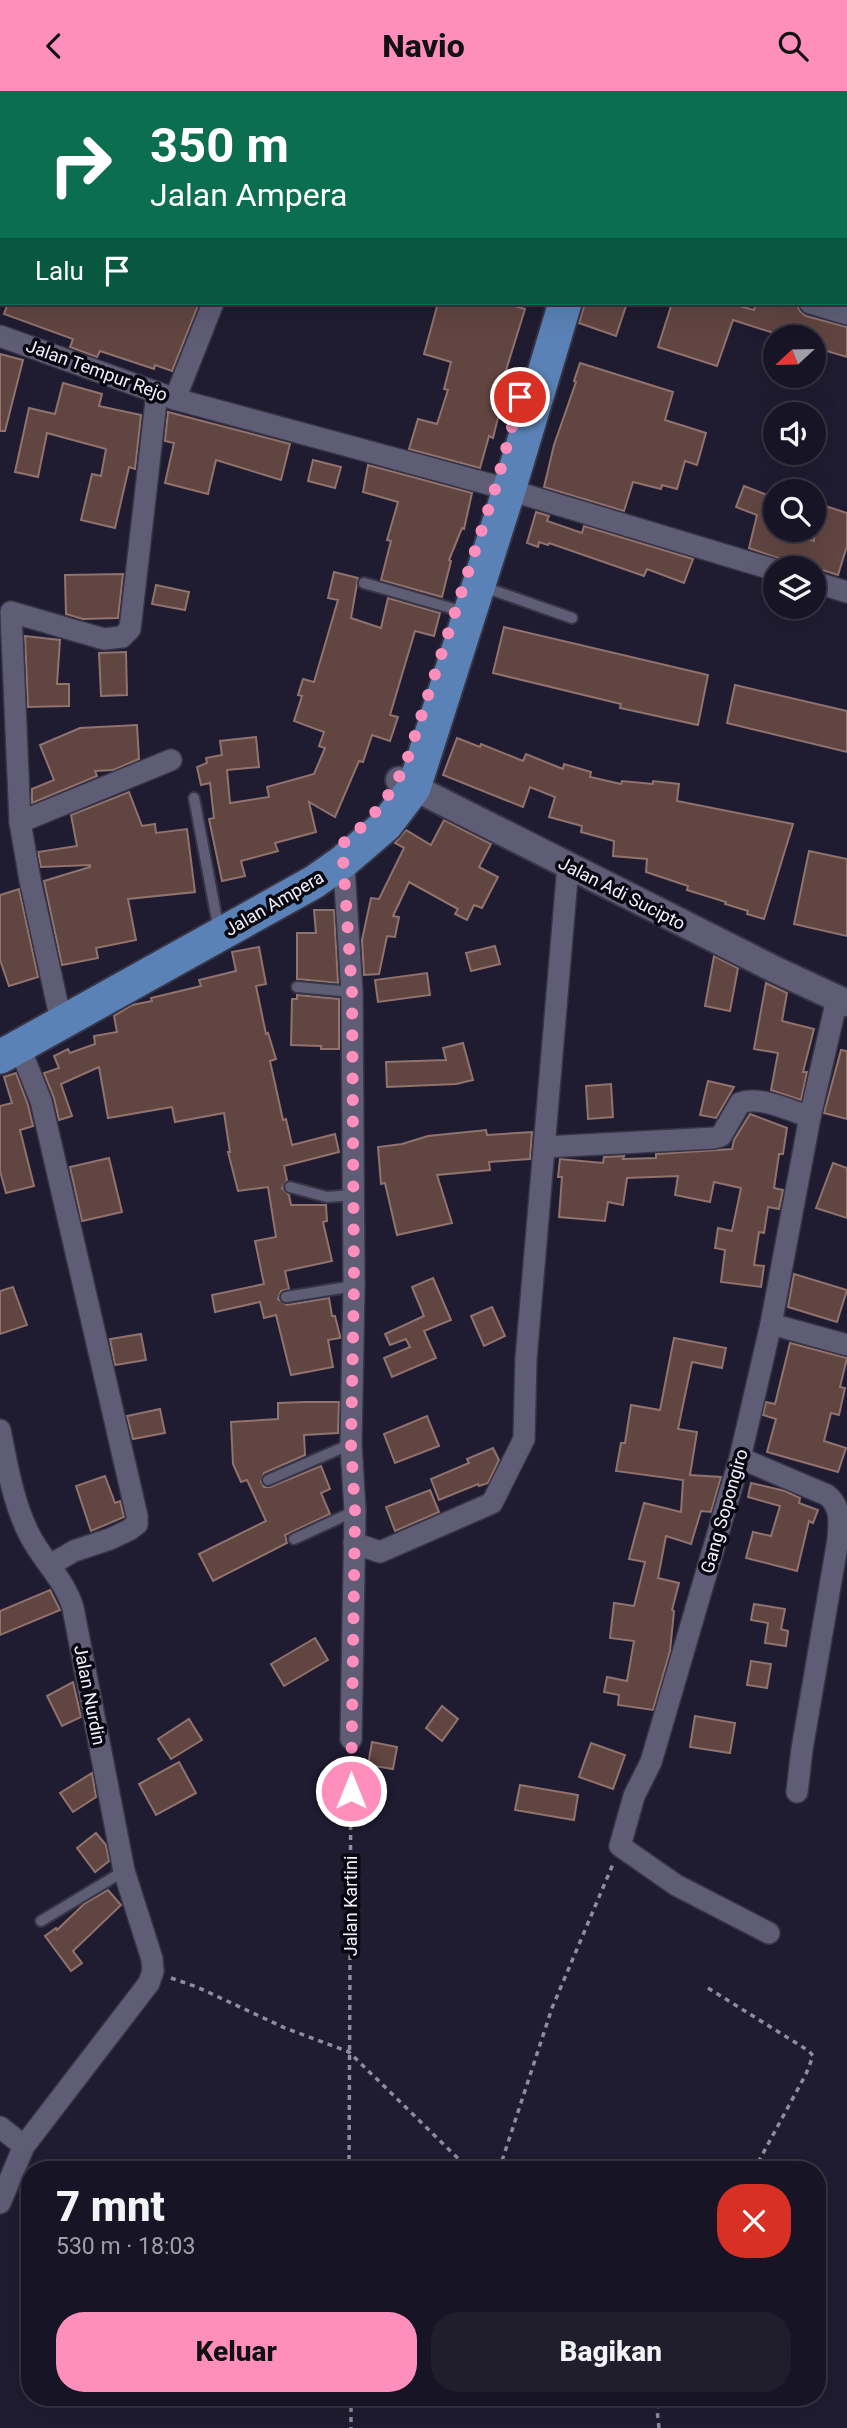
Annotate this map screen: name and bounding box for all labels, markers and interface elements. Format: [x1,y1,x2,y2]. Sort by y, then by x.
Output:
icon: back [35,27,73,65]
text: Navio [382,27,465,65]
icon: search [774,27,812,65]
text: 350 m [150,117,289,174]
icon: right [35,119,126,210]
text: Jalan Ampera [150,176,347,214]
icon: arrive [98,252,136,290]
text: Lalu [35,256,84,286]
north arrow [763,325,826,389]
map controls [763,325,826,619]
street label: Jalan Tempur Rejo [23,335,171,405]
pin [490,367,550,427]
icon: arrive [501,378,539,416]
button: sound [763,402,826,465]
button: search [763,479,826,542]
button: layers [763,556,826,619]
street label: Jalan Adi Sucipto [555,852,689,934]
street label: Jalan Ampera [221,866,327,940]
street label: Gang Sopongiro [696,1446,752,1576]
street label: Jalan Nurdin [70,1643,110,1747]
position arrow [314,1754,388,1828]
street label: Jalan Kartini [340,1856,361,1956]
text: 7 mnt [56,2182,165,2231]
button: close [717,2184,791,2258]
text: 530 m · 18:03 [56,2233,195,2260]
button: Keluar [56,2312,417,2392]
button: Bagikan [431,2312,791,2392]

